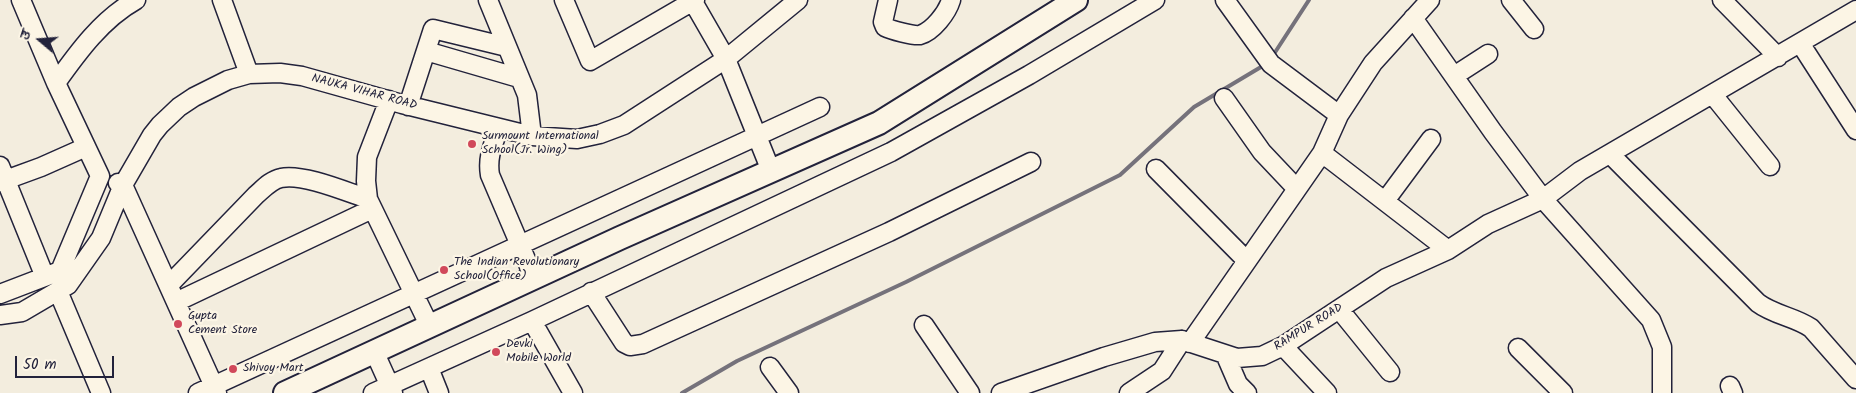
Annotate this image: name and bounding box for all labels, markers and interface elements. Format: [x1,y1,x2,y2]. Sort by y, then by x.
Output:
north arrow [15,15,65,65]
text: उ [14,28,38,43]
street label: NAUKA VIHAR ROAD [310,72,418,114]
place label: Surmount International School(Jr. Wing) [482,130,599,158]
marker: Surmount International School(Jr. Wing) [466,138,478,150]
place label: The Indian Revolutionary School(Office) [454,256,579,284]
marker: The Indian Revolutionary School(Office) [438,264,450,276]
street label: RAMPUR ROAD [1272,301,1346,355]
place label: Gupta Cement Store [188,310,257,338]
marker: Gupta Cement Store [172,318,184,330]
place label: Devki Mobile World [506,338,571,366]
scale bar [18,346,116,378]
marker: Devki Mobile World [490,346,502,358]
text: 50 m [23,353,57,377]
place label: Shivoy Mart [243,362,303,376]
marker: Shivoy Mart [227,363,239,375]

